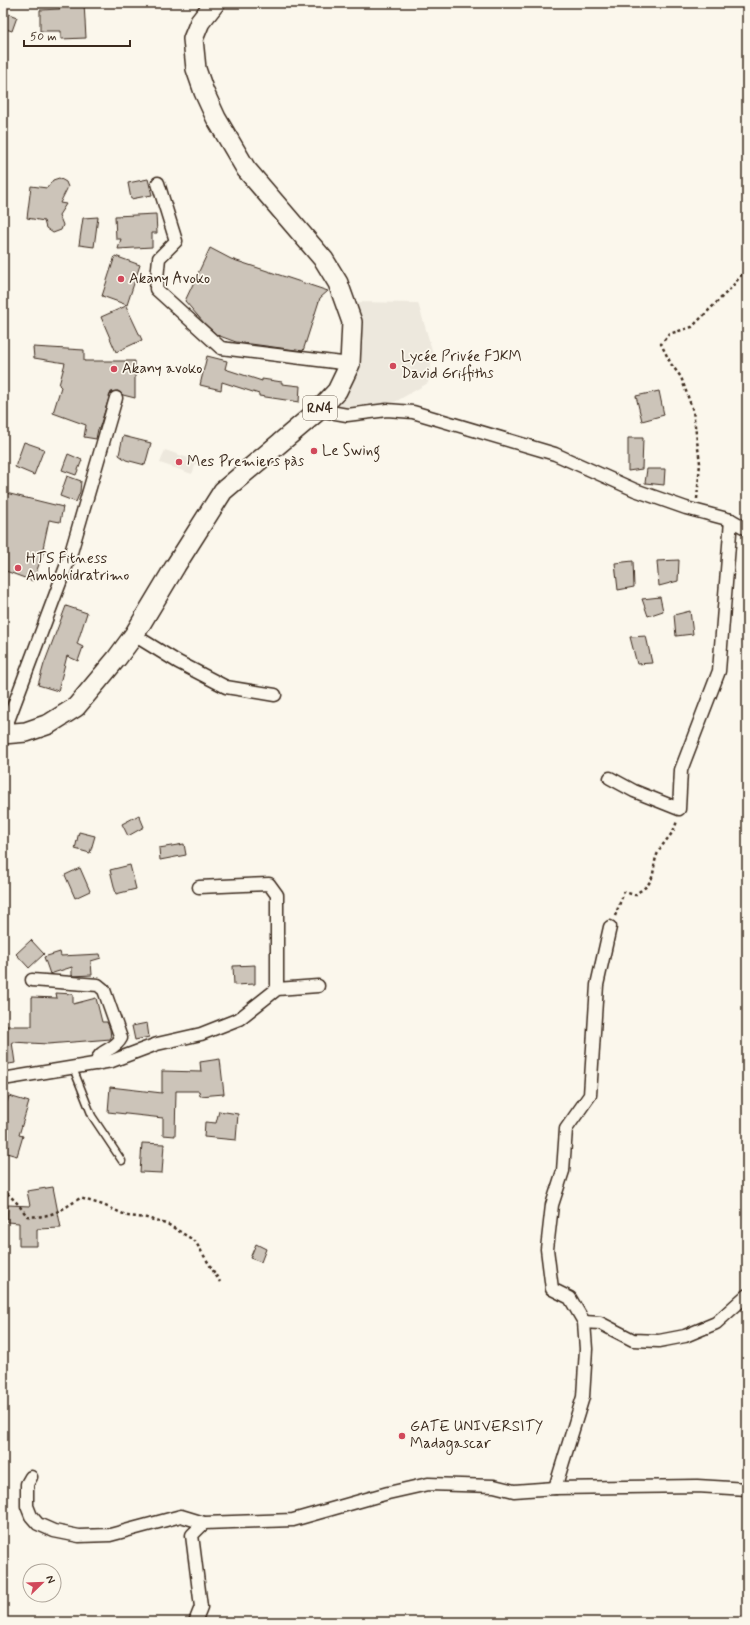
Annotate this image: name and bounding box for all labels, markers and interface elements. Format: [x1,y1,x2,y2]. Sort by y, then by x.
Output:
scale bar [24,22,130,48]
text: 50 m [30,29,57,45]
place label: Akany Avoko [129,269,210,289]
marker: Akany Avoko [116,274,126,284]
place label: Lycée Privée FJKM David Griffiths [401,347,522,384]
place label: Akany avoko [122,359,202,379]
marker: Lycée Privée FJKM David Griffiths [388,361,398,371]
marker: Akany avoko [109,364,119,374]
road number: RN4 [303,396,337,420]
place label: Le Swing [322,441,380,462]
marker: Le Swing [309,446,319,456]
place label: Mes Premiers pàs [187,452,305,472]
marker: Mes Premiers pàs [174,457,184,467]
place label: HTS Fitness Ambohidratrimo [26,549,130,586]
marker: HTS Fitness Ambohidratrimo [13,563,23,573]
place label: GATE UNIVERSITY Madagascar [410,1417,543,1455]
marker: GATE UNIVERSITY Madagascar [397,1431,407,1441]
north arrow [22,1563,62,1603]
text: N [42,1573,58,1586]

